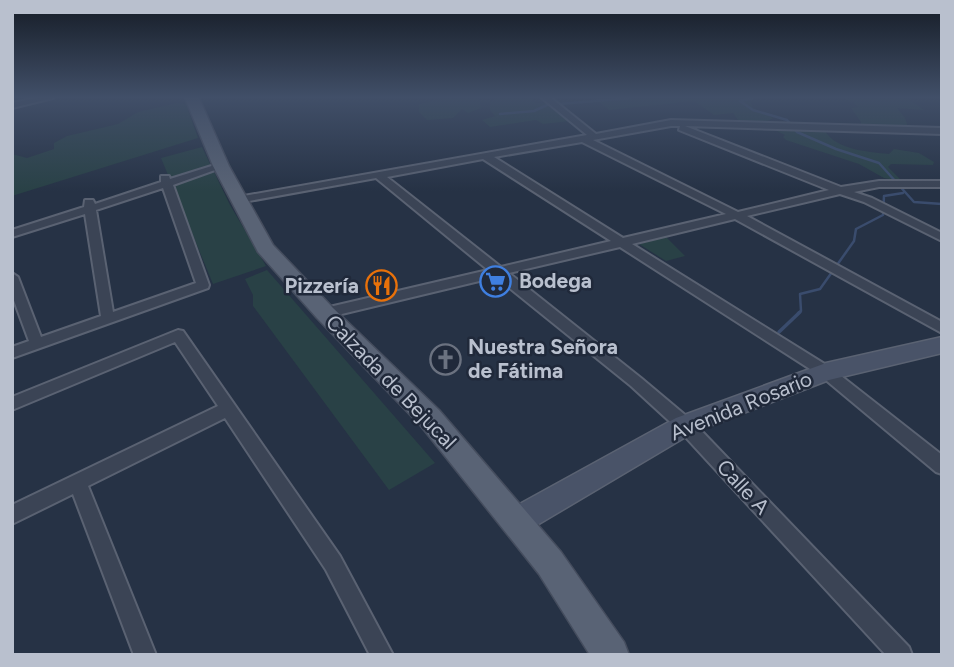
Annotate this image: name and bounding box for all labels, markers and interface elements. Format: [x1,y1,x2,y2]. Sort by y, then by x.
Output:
supermarket icon: Bodega [479,264,513,298]
place label: Bodega [519,268,592,293]
restaurant icon: Pizzería [365,269,399,303]
place label: Pizzería [285,273,359,298]
street label: Calzada de Bejucal [321,309,462,454]
place label: Nuestra Señora de Fátima [468,334,618,383]
church icon: Nuestra Señora de Fátima [428,342,462,376]
street label: Avenida Rosario [666,366,815,445]
street label: Calle A [712,454,775,519]

